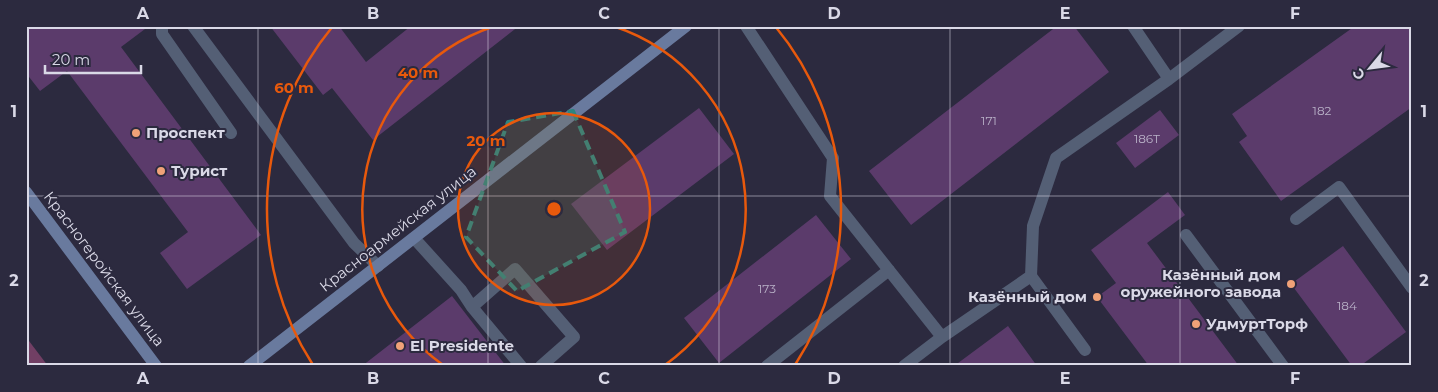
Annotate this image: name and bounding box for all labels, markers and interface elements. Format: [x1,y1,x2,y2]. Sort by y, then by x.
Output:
text: A [136,4,150,23]
text: B [367,4,379,23]
text: C [598,4,610,23]
text: D [827,4,841,23]
text: E [1060,4,1070,23]
text: F [1290,4,1300,23]
scale bar [45,42,141,74]
north arrow [1346,42,1396,92]
text: 20 m [52,50,90,69]
text: 40 m [398,63,438,82]
text: С [1348,65,1369,83]
text: 60 m [274,78,314,97]
text: 1 [11,102,17,121]
text: 1 [1421,102,1427,121]
house number: 182 [1313,103,1332,118]
house number: 171 [981,113,997,128]
place label: Проспект [146,123,225,142]
marker: Проспект [130,127,142,139]
text: 20 m [466,131,506,150]
house number: 186Т [1134,131,1160,146]
place label: Турист [171,161,227,180]
street label: Красноармейская улица [316,162,480,296]
marker: Турист [155,165,167,177]
street label: Красногеройская улица [40,187,169,350]
centre of rings [545,200,563,218]
place label: Казённый дом оружейного завода [1121,265,1281,301]
text: 2 [9,271,19,290]
text: 2 [1419,271,1429,290]
marker: Казённый дом оружейного завода [1285,278,1297,290]
house number: 173 [758,281,776,296]
place label: Казённый дом [968,287,1087,306]
marker: Казённый дом [1091,291,1103,303]
house number: 184 [1337,298,1357,313]
place label: УдмуртТорф [1206,314,1308,333]
marker: УдмуртТорф [1190,318,1202,330]
place label: El Presidente [410,336,514,355]
marker: El Presidente [394,340,406,352]
text: A [136,369,150,388]
text: B [367,369,379,388]
text: C [598,369,610,388]
text: D [827,369,841,388]
text: E [1060,369,1070,388]
text: F [1290,369,1300,388]

